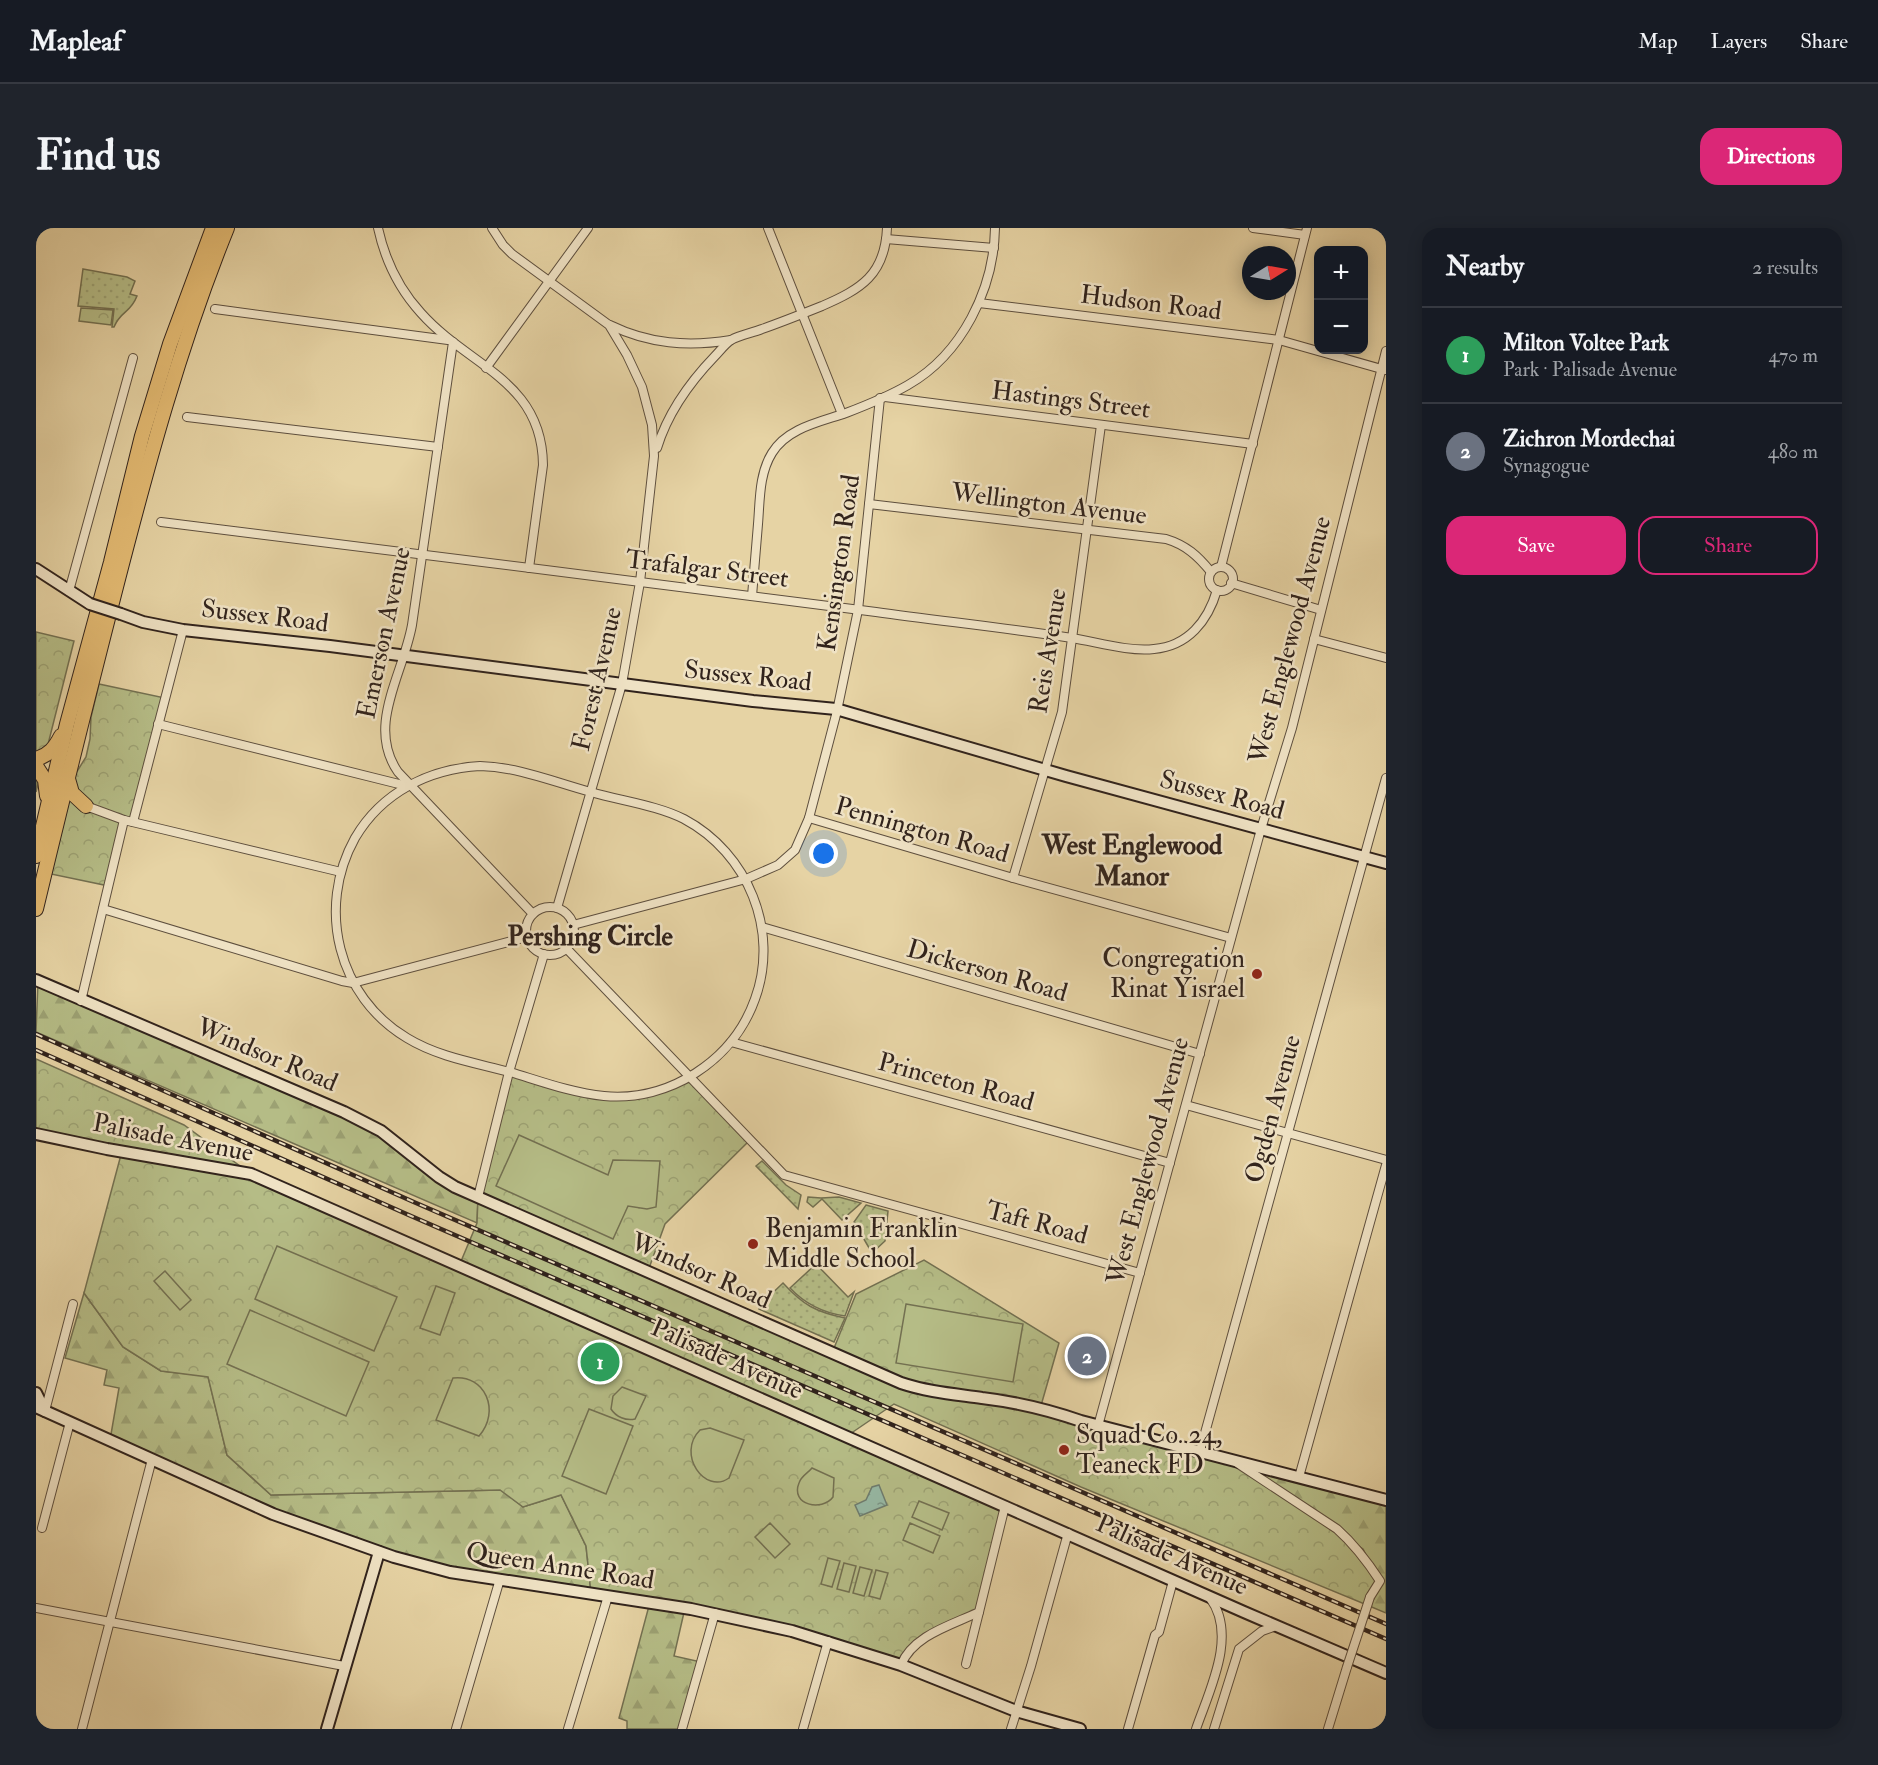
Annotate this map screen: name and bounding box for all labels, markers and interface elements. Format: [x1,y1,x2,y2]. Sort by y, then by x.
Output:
text: Mapleaf [30,24,122,59]
text: Map [1638,28,1678,55]
text: Layers [1711,28,1767,55]
text: Share [1800,28,1848,55]
button: Directions [1700,128,1842,185]
text: Find us [36,130,160,182]
north arrow [1242,246,1296,300]
map controls [1314,246,1368,354]
button: + [1314,246,1368,300]
text: Nearby [1446,251,1524,283]
text: 2 results [1752,255,1818,280]
street label: Hudson Road [1079,278,1224,328]
button: − [1314,300,1368,354]
text: Milton Voltee Park [1503,329,1669,357]
text: 1 [1462,343,1469,368]
text: 470 m [1769,343,1818,368]
text: Park · Palisade Avenue [1503,357,1677,382]
street label: Hastings Street [990,374,1152,426]
text: Zichron Mordechai [1503,425,1675,453]
text: 2 [1460,439,1471,464]
text: 480 m [1768,439,1818,464]
text: Synagogue [1503,453,1590,478]
street label: Kensington Road [811,472,867,653]
street label: Wellington Avenue [949,476,1149,532]
street label: West Englewood Avenue [1241,513,1338,768]
button: Save [1446,516,1626,575]
button: Share [1638,516,1818,575]
street label: Trafalgar Street [624,543,790,595]
street label: Emerson Avenue [350,544,418,722]
street label: Reis Avenue [1022,586,1074,716]
street label: Sussex Road [200,592,331,640]
street label: Forest Avenue [565,604,629,754]
street label: Sussex Road [683,653,813,699]
street label: Sussex Road [1156,763,1288,827]
street label: Pennington Road [831,790,1013,870]
district label: West Englewood Manor [1041,829,1223,893]
your location [809,839,838,868]
district label: Pershing Circle [507,920,673,954]
street label: Dickerson Road [903,933,1071,1009]
place label: Congregation Rinat Yisrael [1102,943,1245,1005]
marker: Congregation Rinat Yisrael [1250,967,1264,981]
street label: Windsor Road [191,1010,343,1099]
street label: Ogden Avenue [1238,1031,1308,1186]
street label: West Englewood Avenue [1099,1034,1196,1289]
street label: Princeton Road [874,1046,1038,1118]
street label: Palisade Avenue [90,1107,256,1169]
street label: Taft Road [983,1194,1091,1252]
place label: Benjamin Franklin Middle School [765,1213,958,1275]
street label: Windsor Road [625,1225,776,1316]
marker: Benjamin Franklin Middle School [746,1237,760,1251]
street label: Palisade Avenue [646,1311,808,1407]
pin: 2 [1068,1334,1106,1378]
pin: 1 [580,1340,620,1384]
place label: Squad Co. 24, Teaneck FD [1076,1419,1222,1481]
marker: Squad Co. 24, Teaneck FD [1057,1443,1071,1457]
street label: Palisade Avenue [1091,1507,1253,1603]
street label: Queen Anne Road [464,1535,657,1597]

